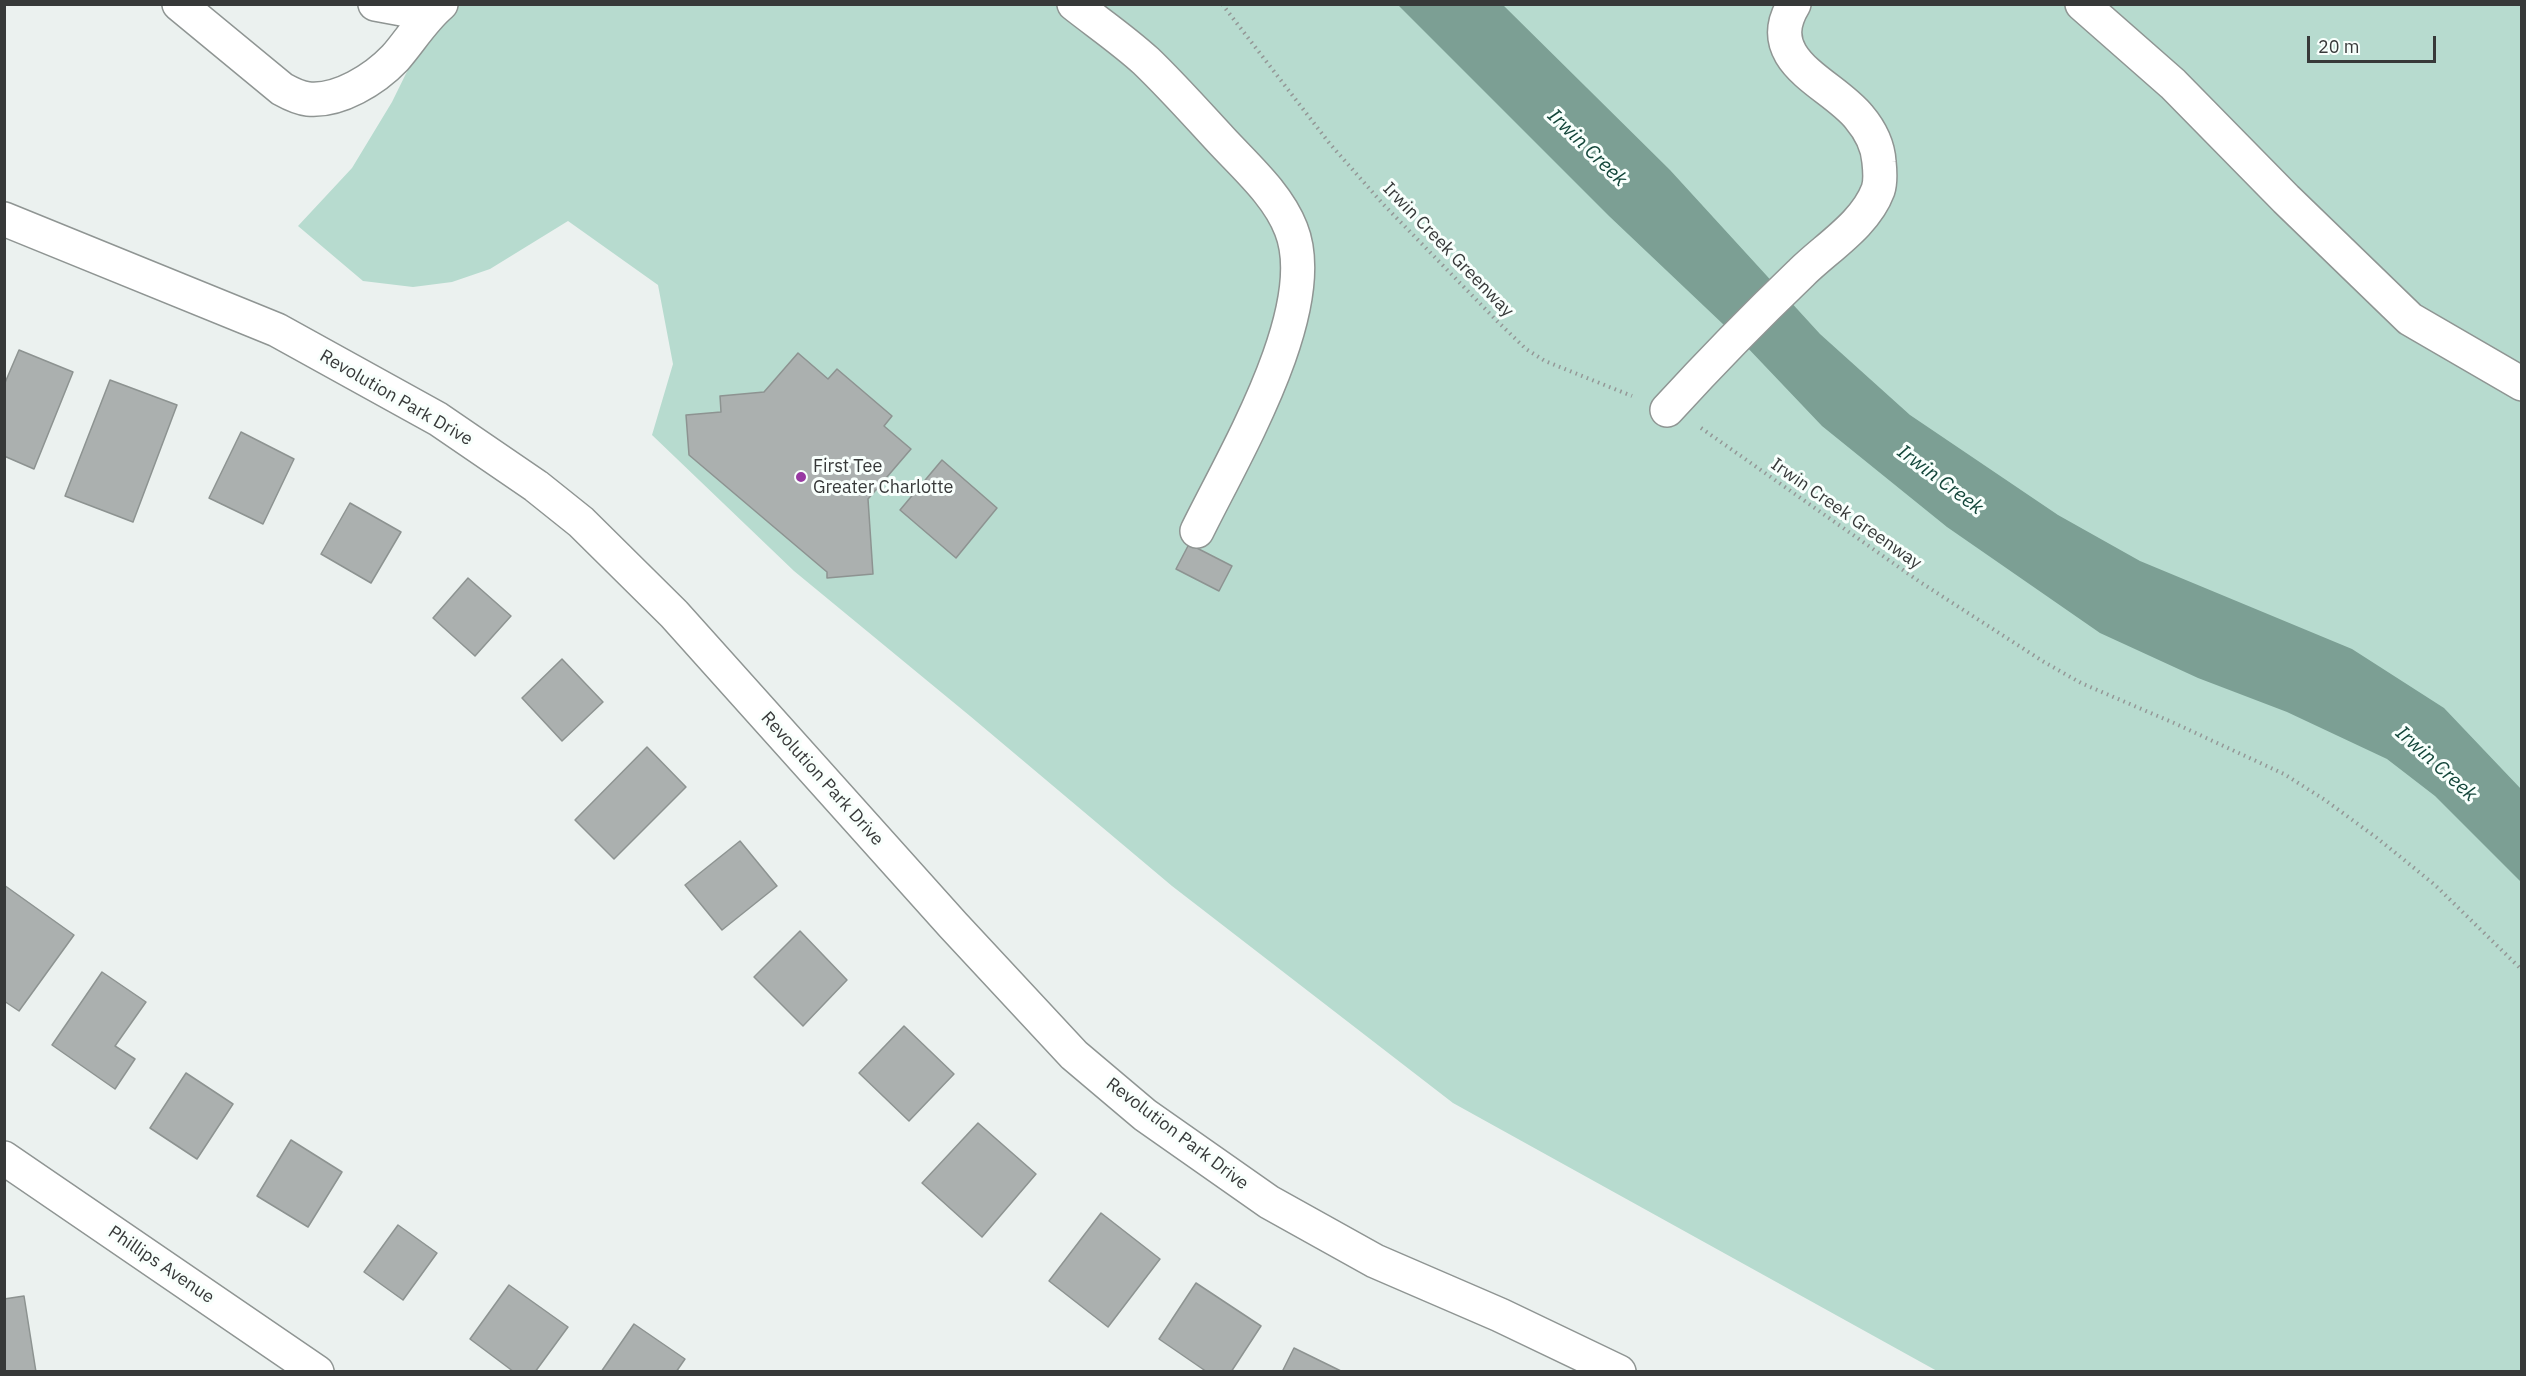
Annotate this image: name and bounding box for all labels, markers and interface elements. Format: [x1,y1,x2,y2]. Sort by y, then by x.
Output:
scale bar [2310,24,2439,62]
text: 20 m [2318,35,2360,58]
water label: Irwin Creek [1542,104,1632,192]
street label: Irwin Creek Greenway [1378,178,1518,322]
street label: Revolution Park Drive [316,345,476,451]
water label: Irwin Creek [1892,440,1988,520]
street label: Irwin Creek Greenway [1767,454,1925,574]
place label: First Tee Greater Charlotte [813,456,953,498]
marker: First Tee Greater Charlotte [794,470,808,484]
street label: Revolution Park Drive [756,708,888,850]
water label: Irwin Creek [2390,721,2482,807]
street label: Revolution Park Drive [1102,1073,1252,1195]
street label: Phillips Avenue [104,1222,218,1308]

